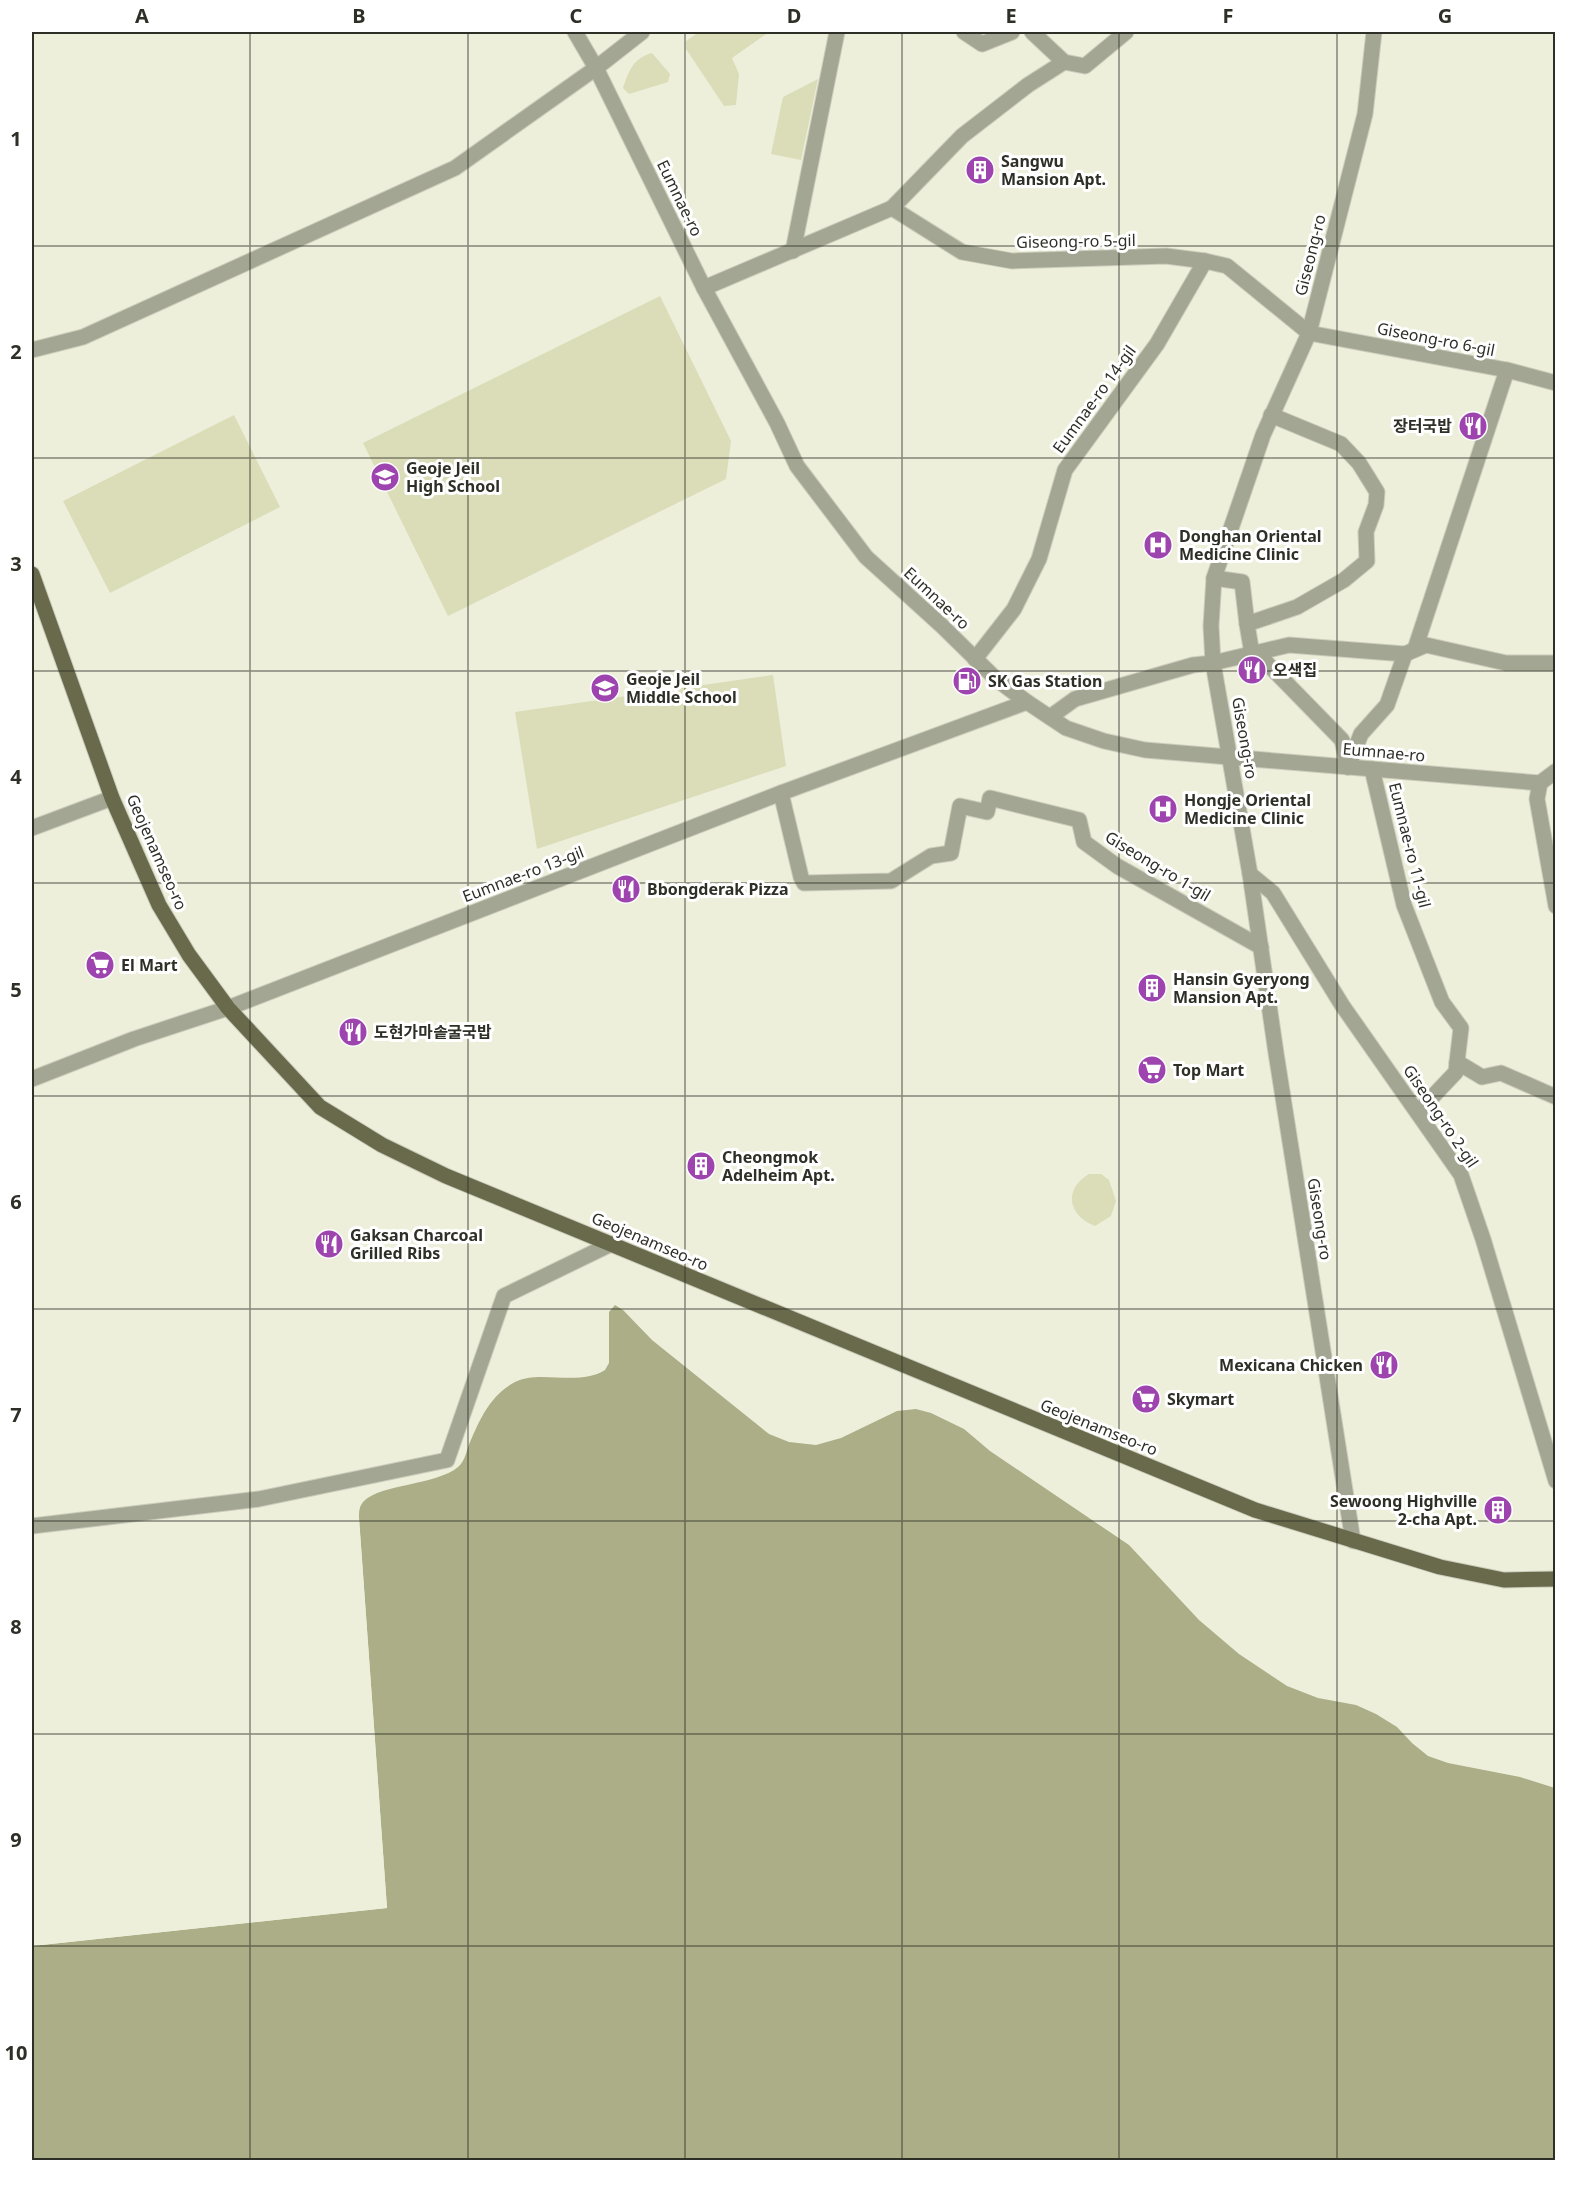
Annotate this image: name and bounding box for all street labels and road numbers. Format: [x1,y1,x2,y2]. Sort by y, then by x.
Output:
street label: Eumnae-ro [652,156,708,240]
street label: Giseong-ro [1289,212,1331,298]
street label: Giseong-ro 5-gil [1016,229,1136,253]
street label: Giseong-ro 6-gil [1375,317,1497,361]
street label: Eumnae-ro 14-gil [1047,341,1141,457]
street label: Eumnae-ro [899,562,975,634]
street label: Giseong-ro [1227,695,1263,781]
street label: Eumnae-ro [1342,737,1426,767]
street label: Eumnae-ro 11-gil [1384,780,1436,910]
street label: Geojenamseo-ro [122,791,192,913]
street label: Giseong-ro 1-gil [1101,826,1215,906]
street label: Eumnae-ro 13-gil [459,841,587,907]
street label: Giseong-ro 2-gil [1398,1060,1484,1172]
street label: Giseong-ro [1303,1176,1337,1262]
street label: Geojenamseo-ro [588,1206,712,1276]
street label: Geojenamseo-ro [1037,1393,1161,1461]

